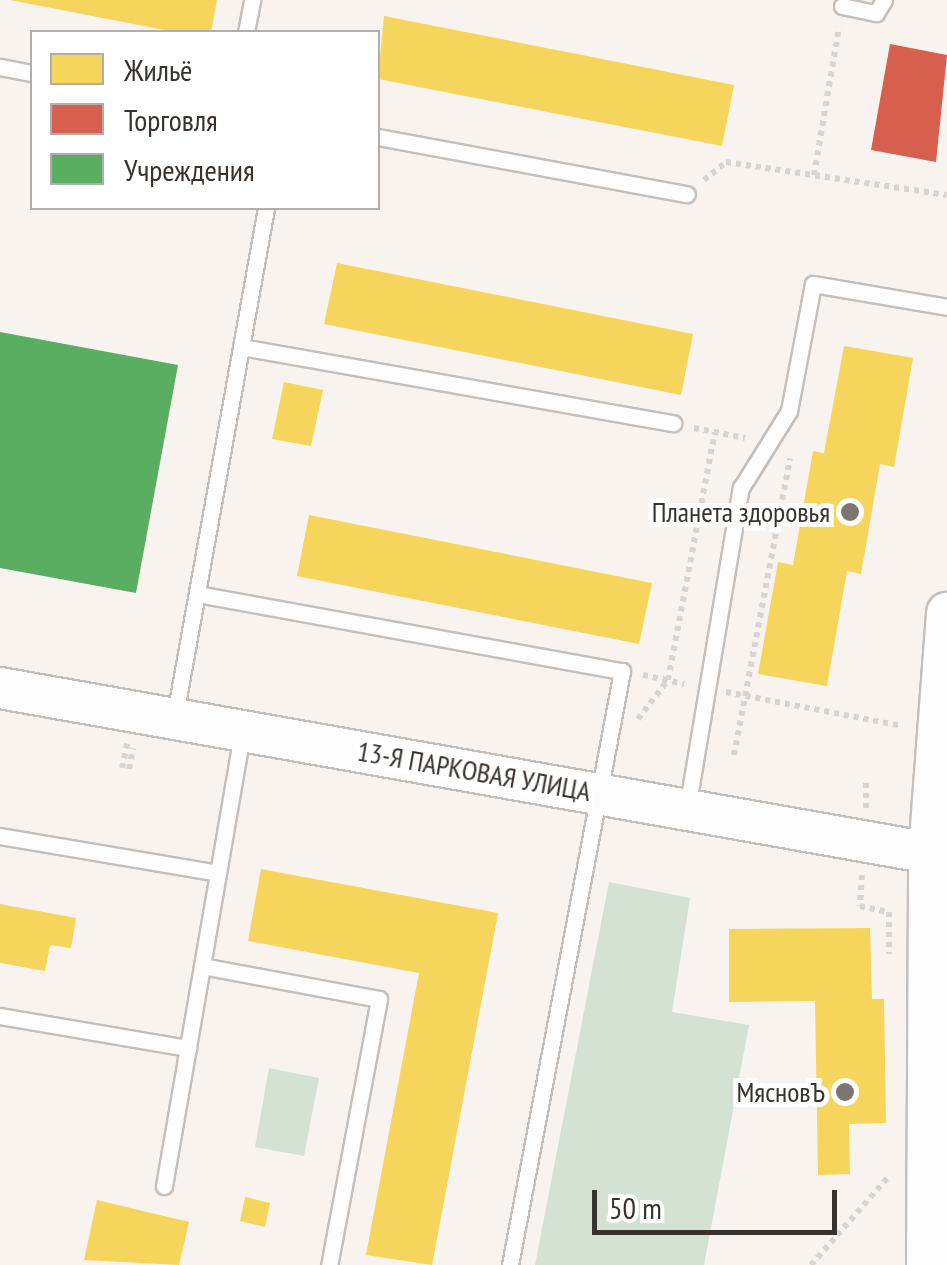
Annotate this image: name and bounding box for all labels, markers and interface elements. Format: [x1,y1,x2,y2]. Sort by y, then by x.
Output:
legend [30,30,380,210]
text: Жильё [124,50,192,89]
text: Торговля [124,100,218,139]
text: Учреждения [124,150,255,189]
place label: Планета здоровья [652,495,830,529]
marker: Планета здоровья [839,501,861,523]
street label: 13-Я ПАРКОВАЯ УЛИЦА [354,734,594,808]
place label: МясновЪ [736,1075,825,1109]
marker: МясновЪ [834,1081,856,1103]
scale bar [597,1170,842,1232]
text: 50 m [609,1188,662,1227]

